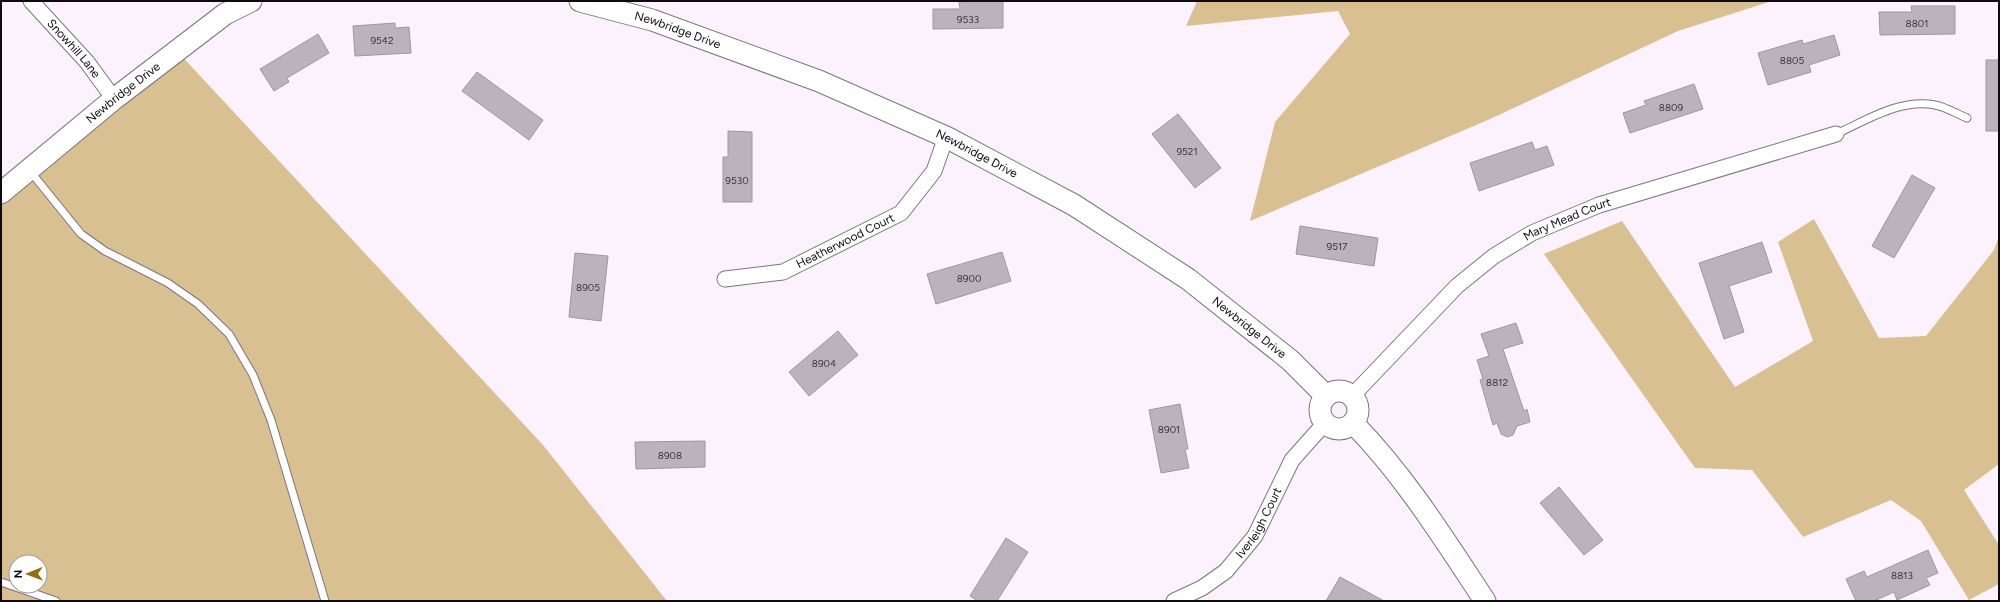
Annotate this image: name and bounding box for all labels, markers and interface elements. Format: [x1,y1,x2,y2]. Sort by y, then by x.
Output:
street label: Newbridge Drive [633,9,723,52]
house number: 9533 [957,13,979,26]
street label: Snowhill Lane [44,16,104,81]
house number: 8801 [1906,17,1928,30]
house number: 9542 [370,34,394,47]
house number: 8805 [1780,54,1804,67]
street label: Newbridge Drive [83,59,163,126]
house number: 8809 [1659,101,1684,114]
street label: Newbridge Drive [934,126,1020,181]
house number: 9521 [1176,145,1198,158]
house number: 9530 [725,174,749,187]
street label: Mary Mead Court [1521,195,1613,244]
street label: Heatherwood Court [794,210,897,271]
house number: 9517 [1327,240,1348,253]
house number: 8900 [957,272,981,285]
house number: 8905 [576,281,600,294]
street label: Newbridge Drive [1209,294,1289,361]
house number: 8904 [812,357,836,370]
house number: 8812 [1486,376,1508,389]
house number: 8901 [1158,423,1180,436]
house number: 8908 [658,449,682,462]
street label: Iverleigh Court [1233,485,1285,561]
north arrow [8,554,48,594]
house number: 8813 [1891,569,1913,582]
text: N [12,570,25,579]

